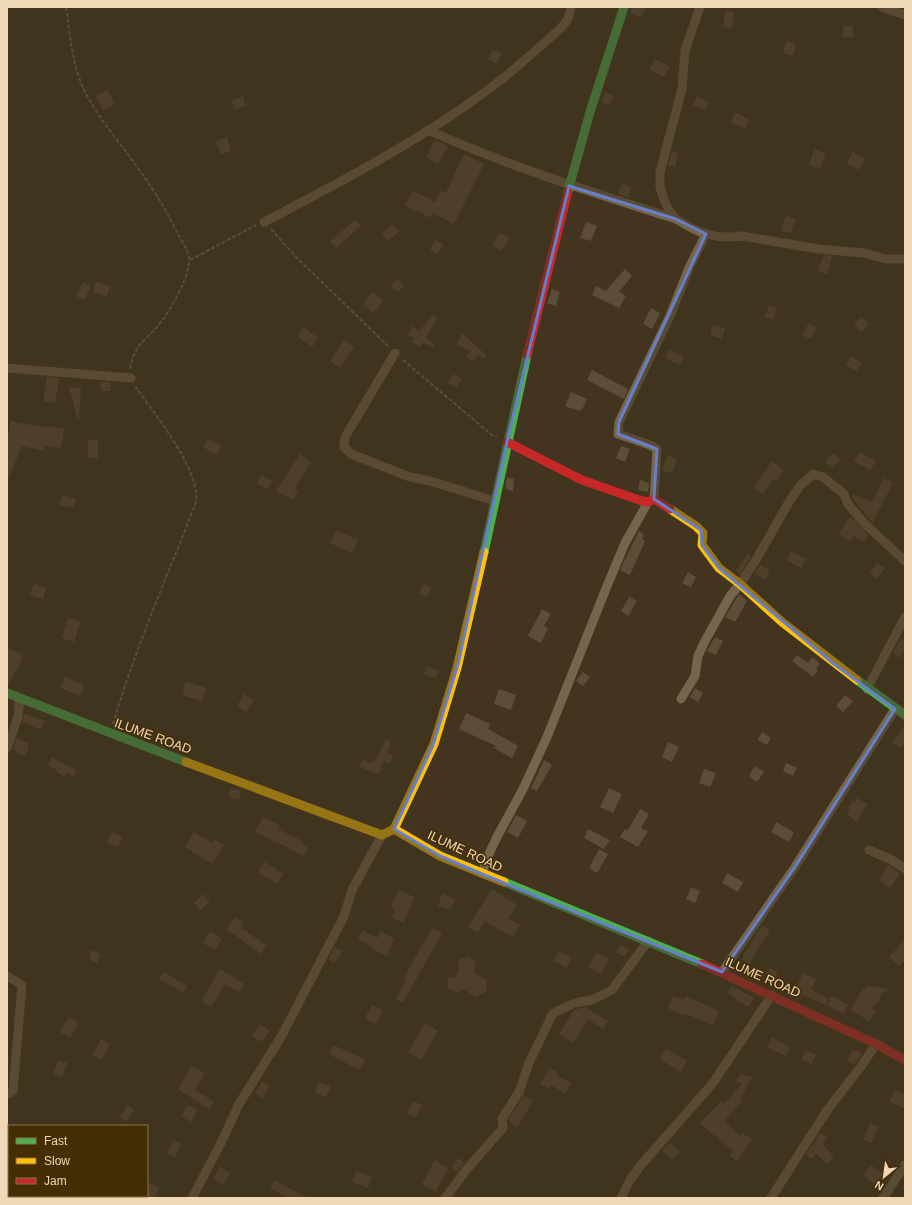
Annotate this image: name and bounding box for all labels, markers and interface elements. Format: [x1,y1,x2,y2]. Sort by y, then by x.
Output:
street label: ILUME ROAD [112,715,194,757]
street label: ILUME ROAD [425,827,505,875]
street label: ILUME ROAD [723,954,803,1000]
legend [8,1125,148,1197]
text: Fast [44,1134,68,1148]
text: Slow [44,1154,70,1168]
north arrow [864,1157,904,1197]
text: Jam [44,1174,67,1188]
text: N [873,1179,886,1193]

